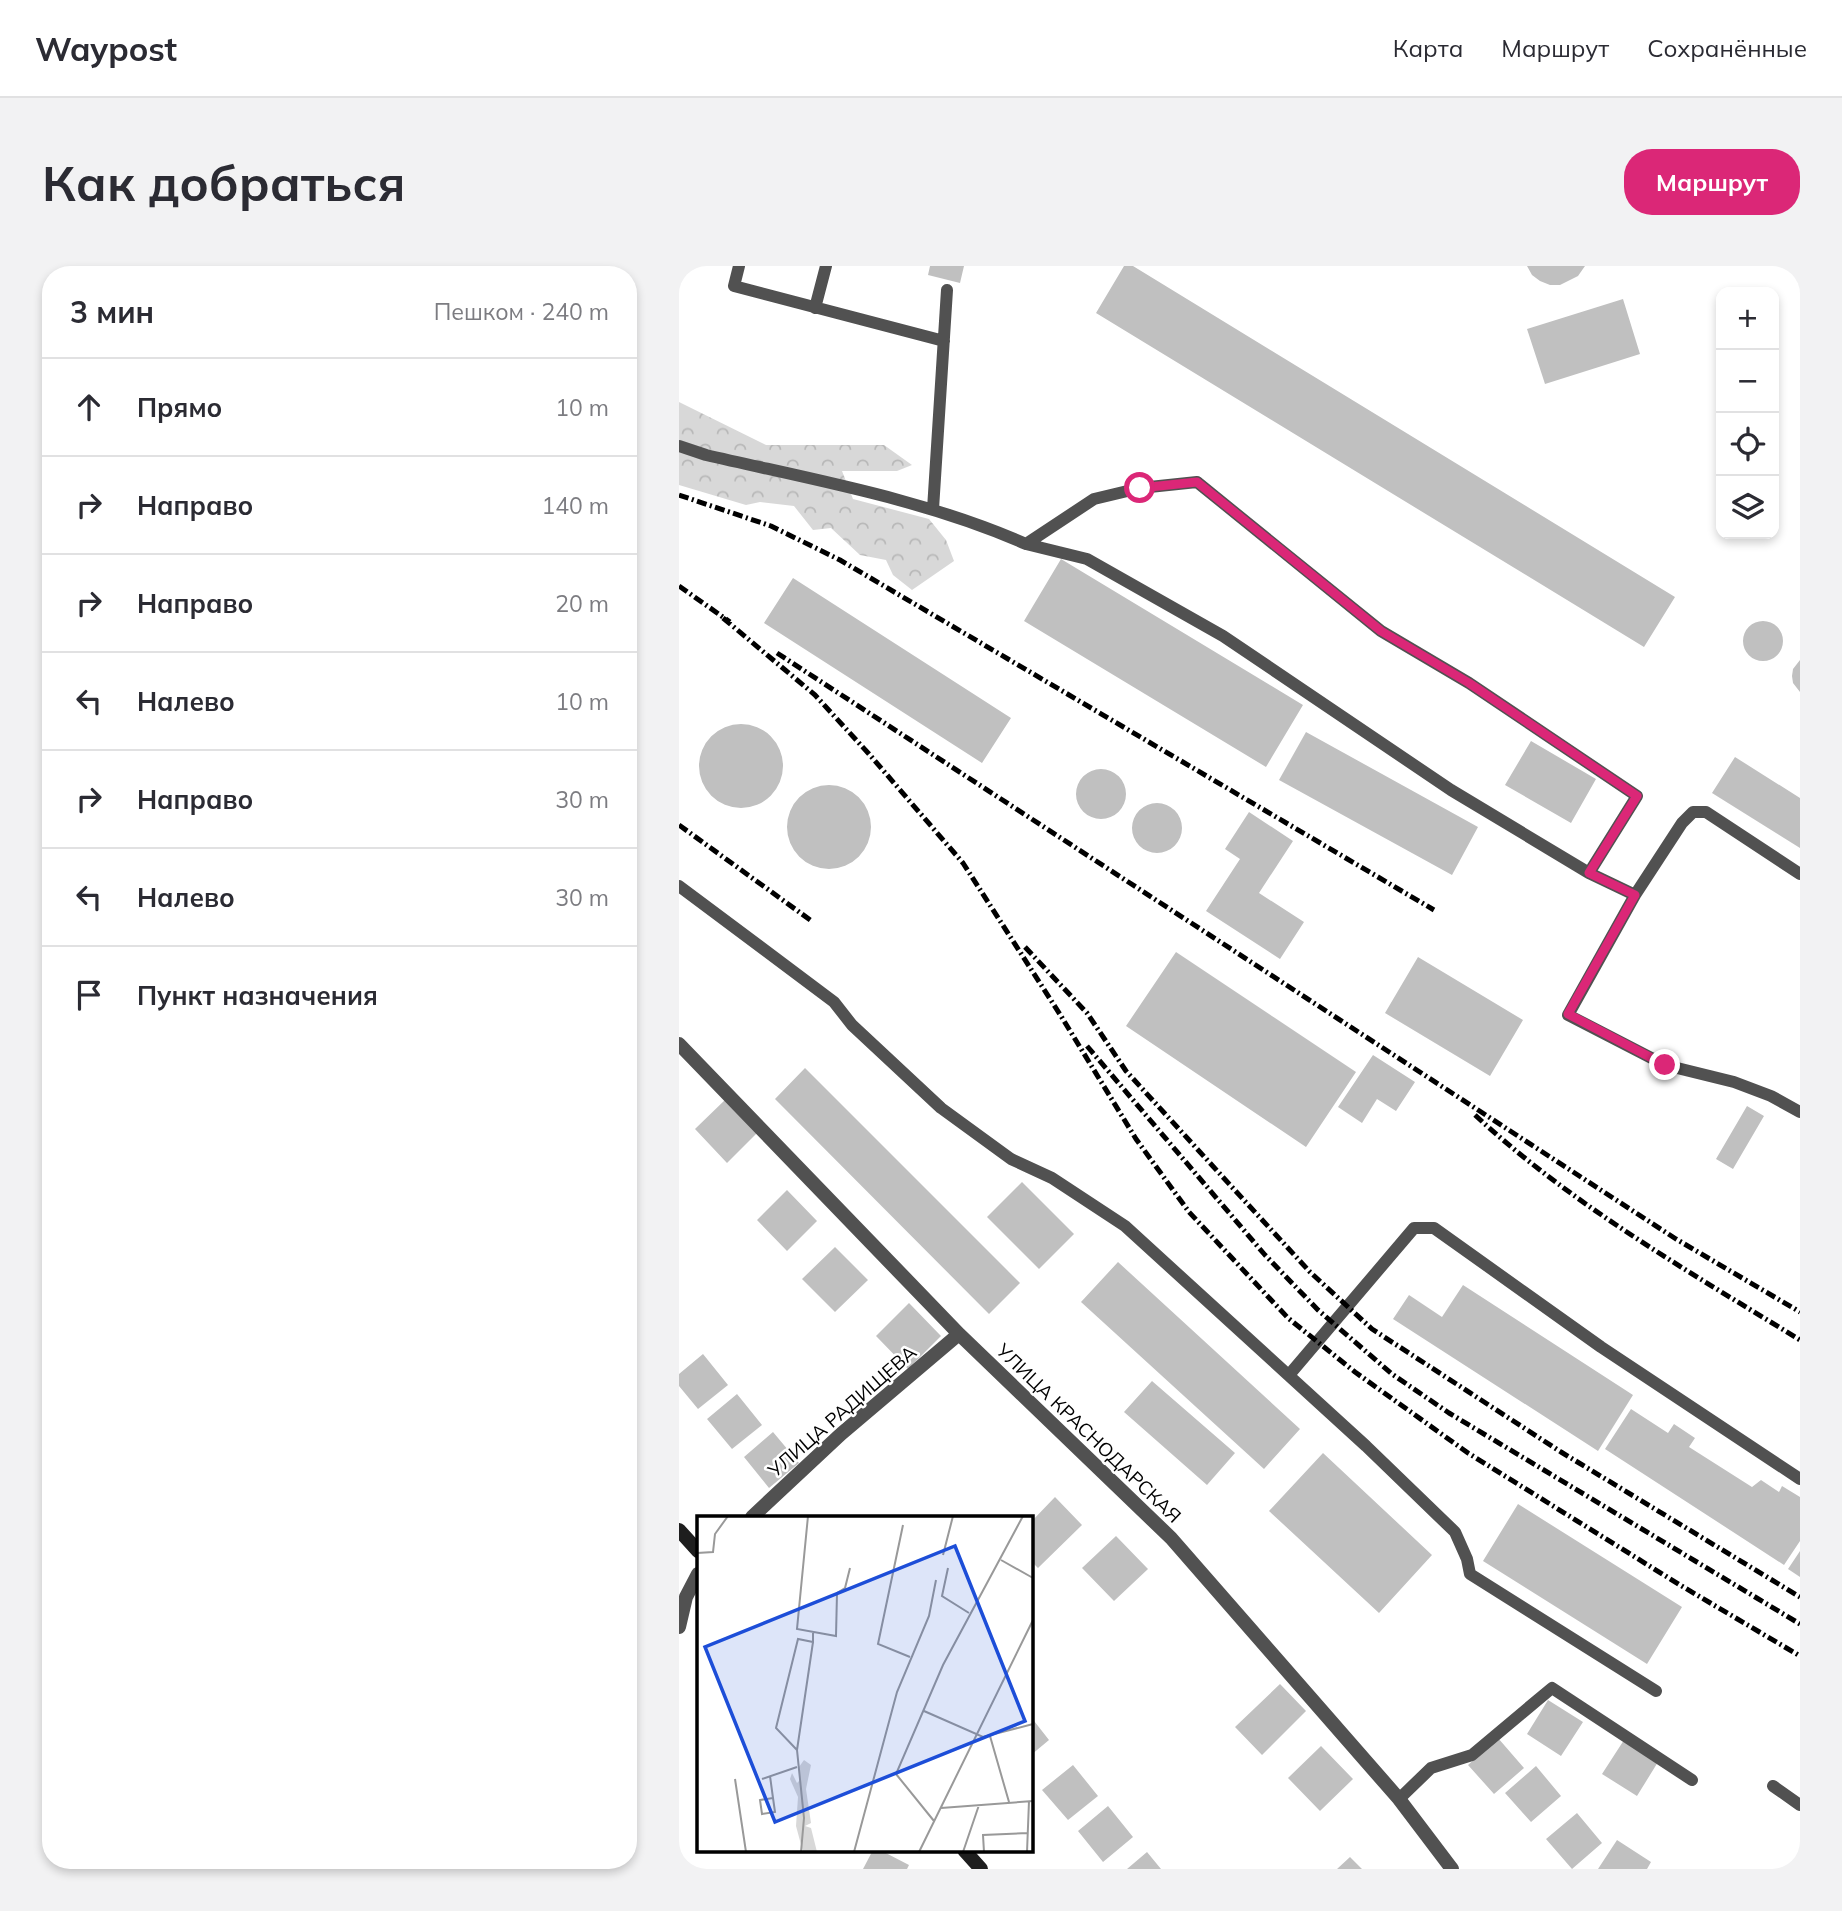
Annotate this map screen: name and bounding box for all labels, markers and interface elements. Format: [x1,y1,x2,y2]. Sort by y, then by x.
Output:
text: Waypost [35,28,177,69]
text: Карта [1393,33,1463,63]
text: Маршрут [1501,33,1609,63]
text: Сохранённые [1647,33,1807,63]
button: Маршрут [1624,149,1800,215]
text: Как добраться [42,152,405,213]
map controls [1716,287,1779,539]
button: + [1716,287,1779,350]
text: 3 мин [70,293,154,331]
text: Пешком · 240 m [434,297,609,326]
button: − [1716,350,1779,413]
icon: ahead [70,388,108,426]
text: Прямо [137,391,222,424]
text: 10 m [555,393,609,422]
button: locate [1716,413,1779,476]
route start [1124,472,1155,503]
button: layers [1716,476,1779,539]
icon: right [70,486,108,524]
text: Направо [137,489,253,522]
text: 140 m [541,491,609,520]
icon: right [70,584,108,622]
text: Направо [137,587,253,620]
text: 20 m [555,589,609,618]
icon: left [70,682,108,720]
text: Налево [137,685,235,718]
text: 10 m [555,687,609,716]
icon: right [70,780,108,818]
text: Направо [137,783,253,816]
text: 30 m [555,785,609,814]
icon: left [70,878,108,916]
text: Налево [137,881,235,914]
text: 30 m [555,883,609,912]
icon: arrive [70,976,108,1014]
text: Пункт назначения [137,979,378,1012]
route end [1649,1049,1680,1080]
street label: УЛИЦА КРАСНОДАРСКАЯ [991,1338,1186,1528]
street label: УЛИЦА РАДИЩЕВА [762,1340,921,1483]
inset map [697,1516,1033,1852]

